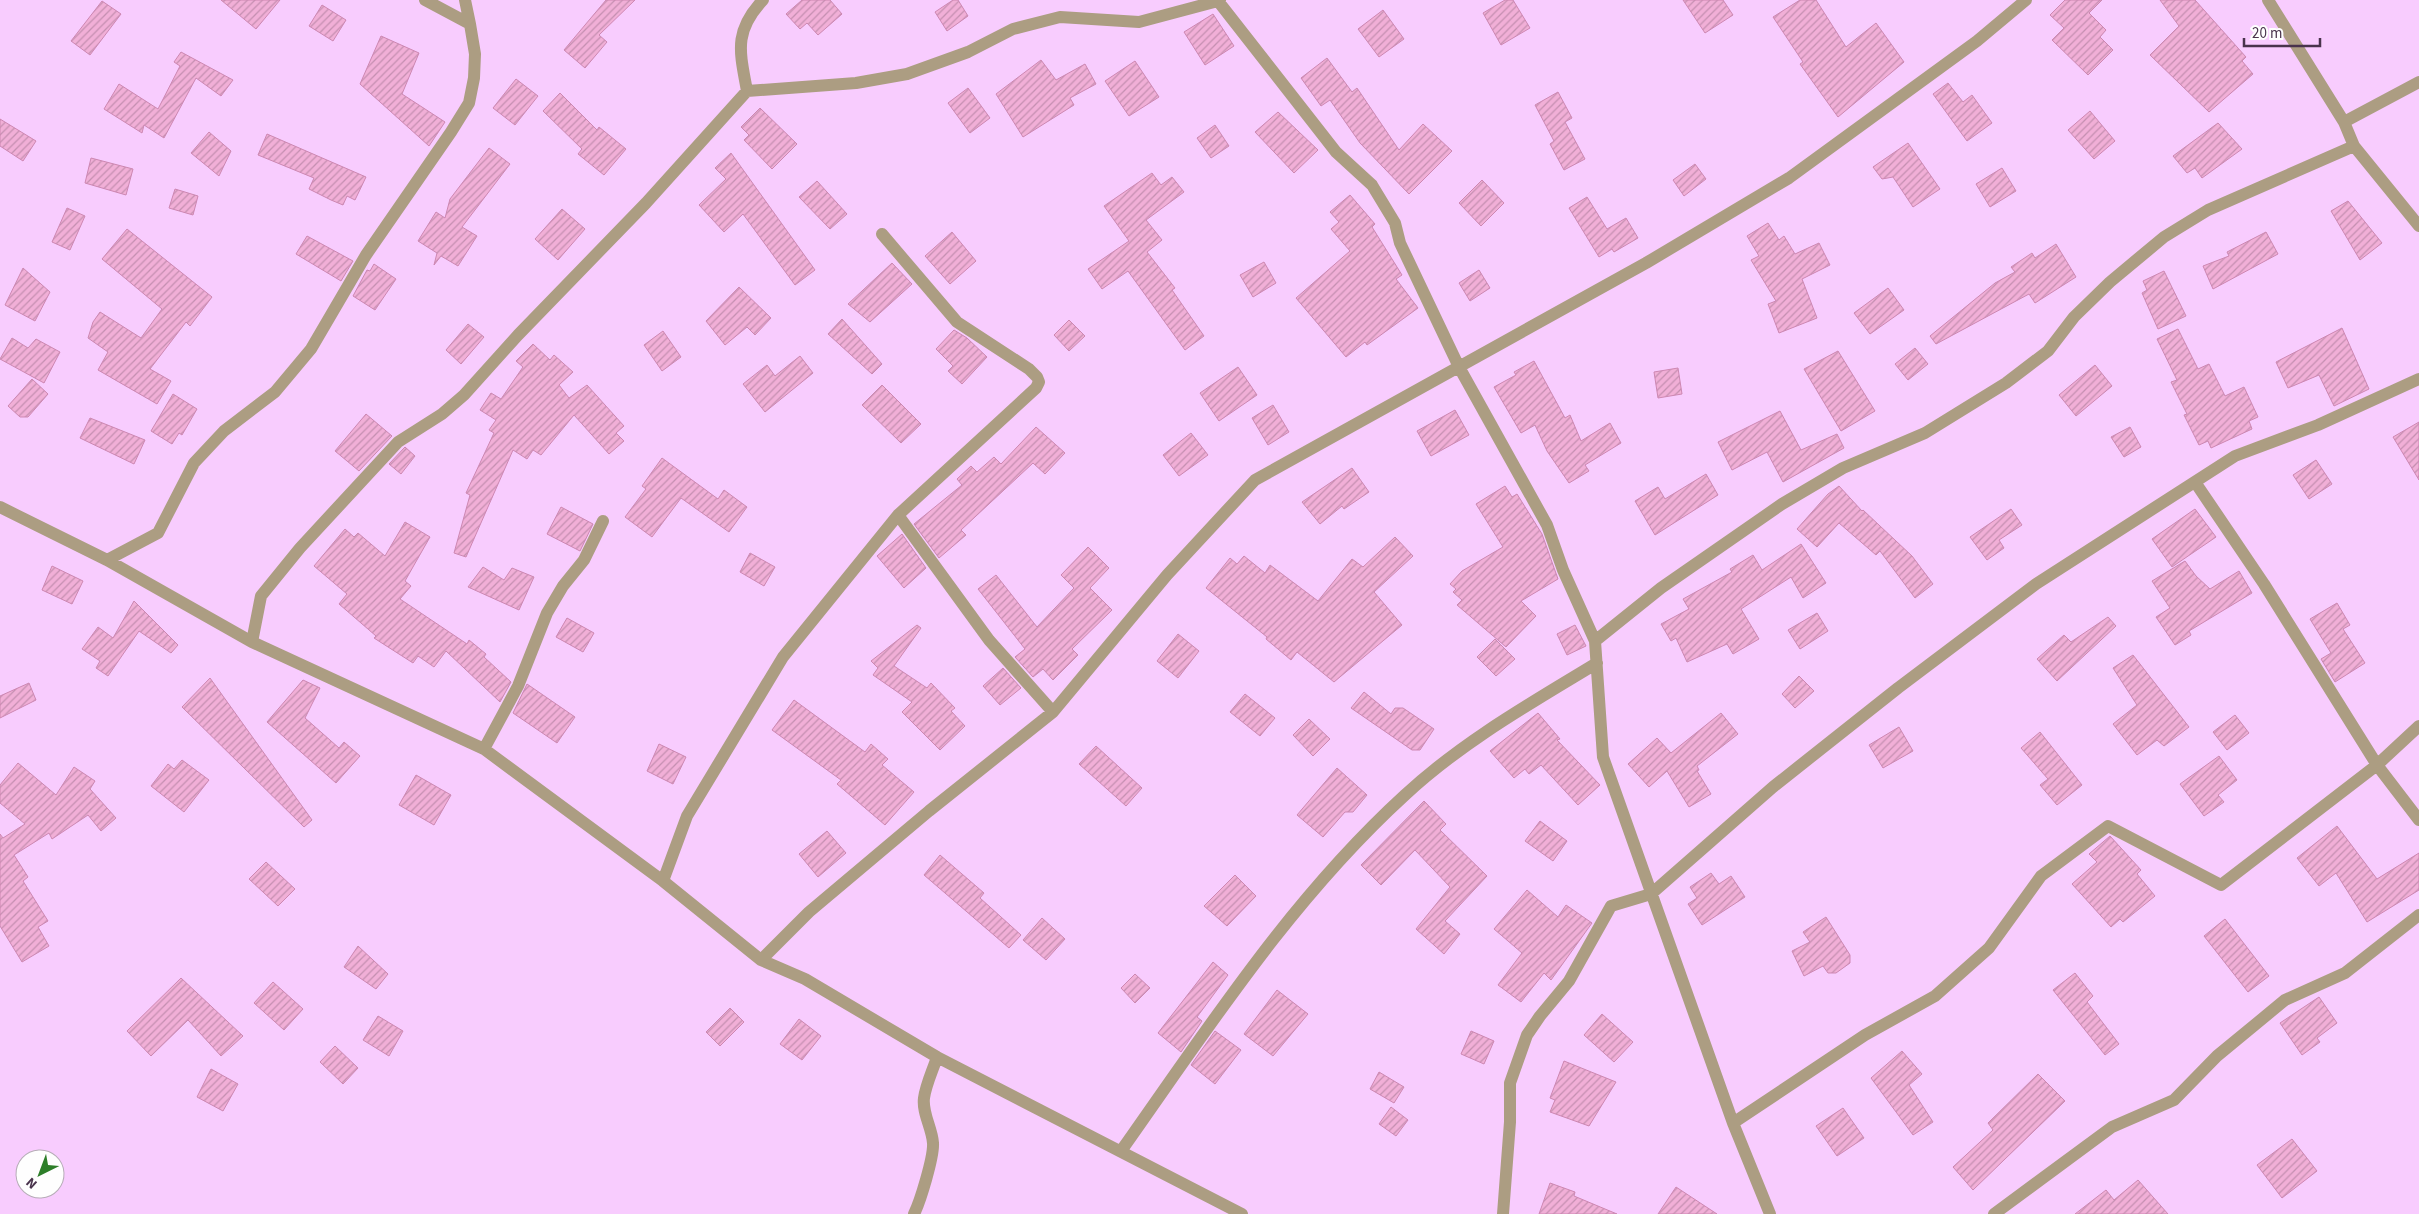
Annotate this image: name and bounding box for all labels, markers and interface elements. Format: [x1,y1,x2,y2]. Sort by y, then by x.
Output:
scale bar [2244,15,2320,47]
text: 20 m [2252,23,2282,44]
north arrow [15,1149,65,1199]
text: N [22,1172,42,1193]

